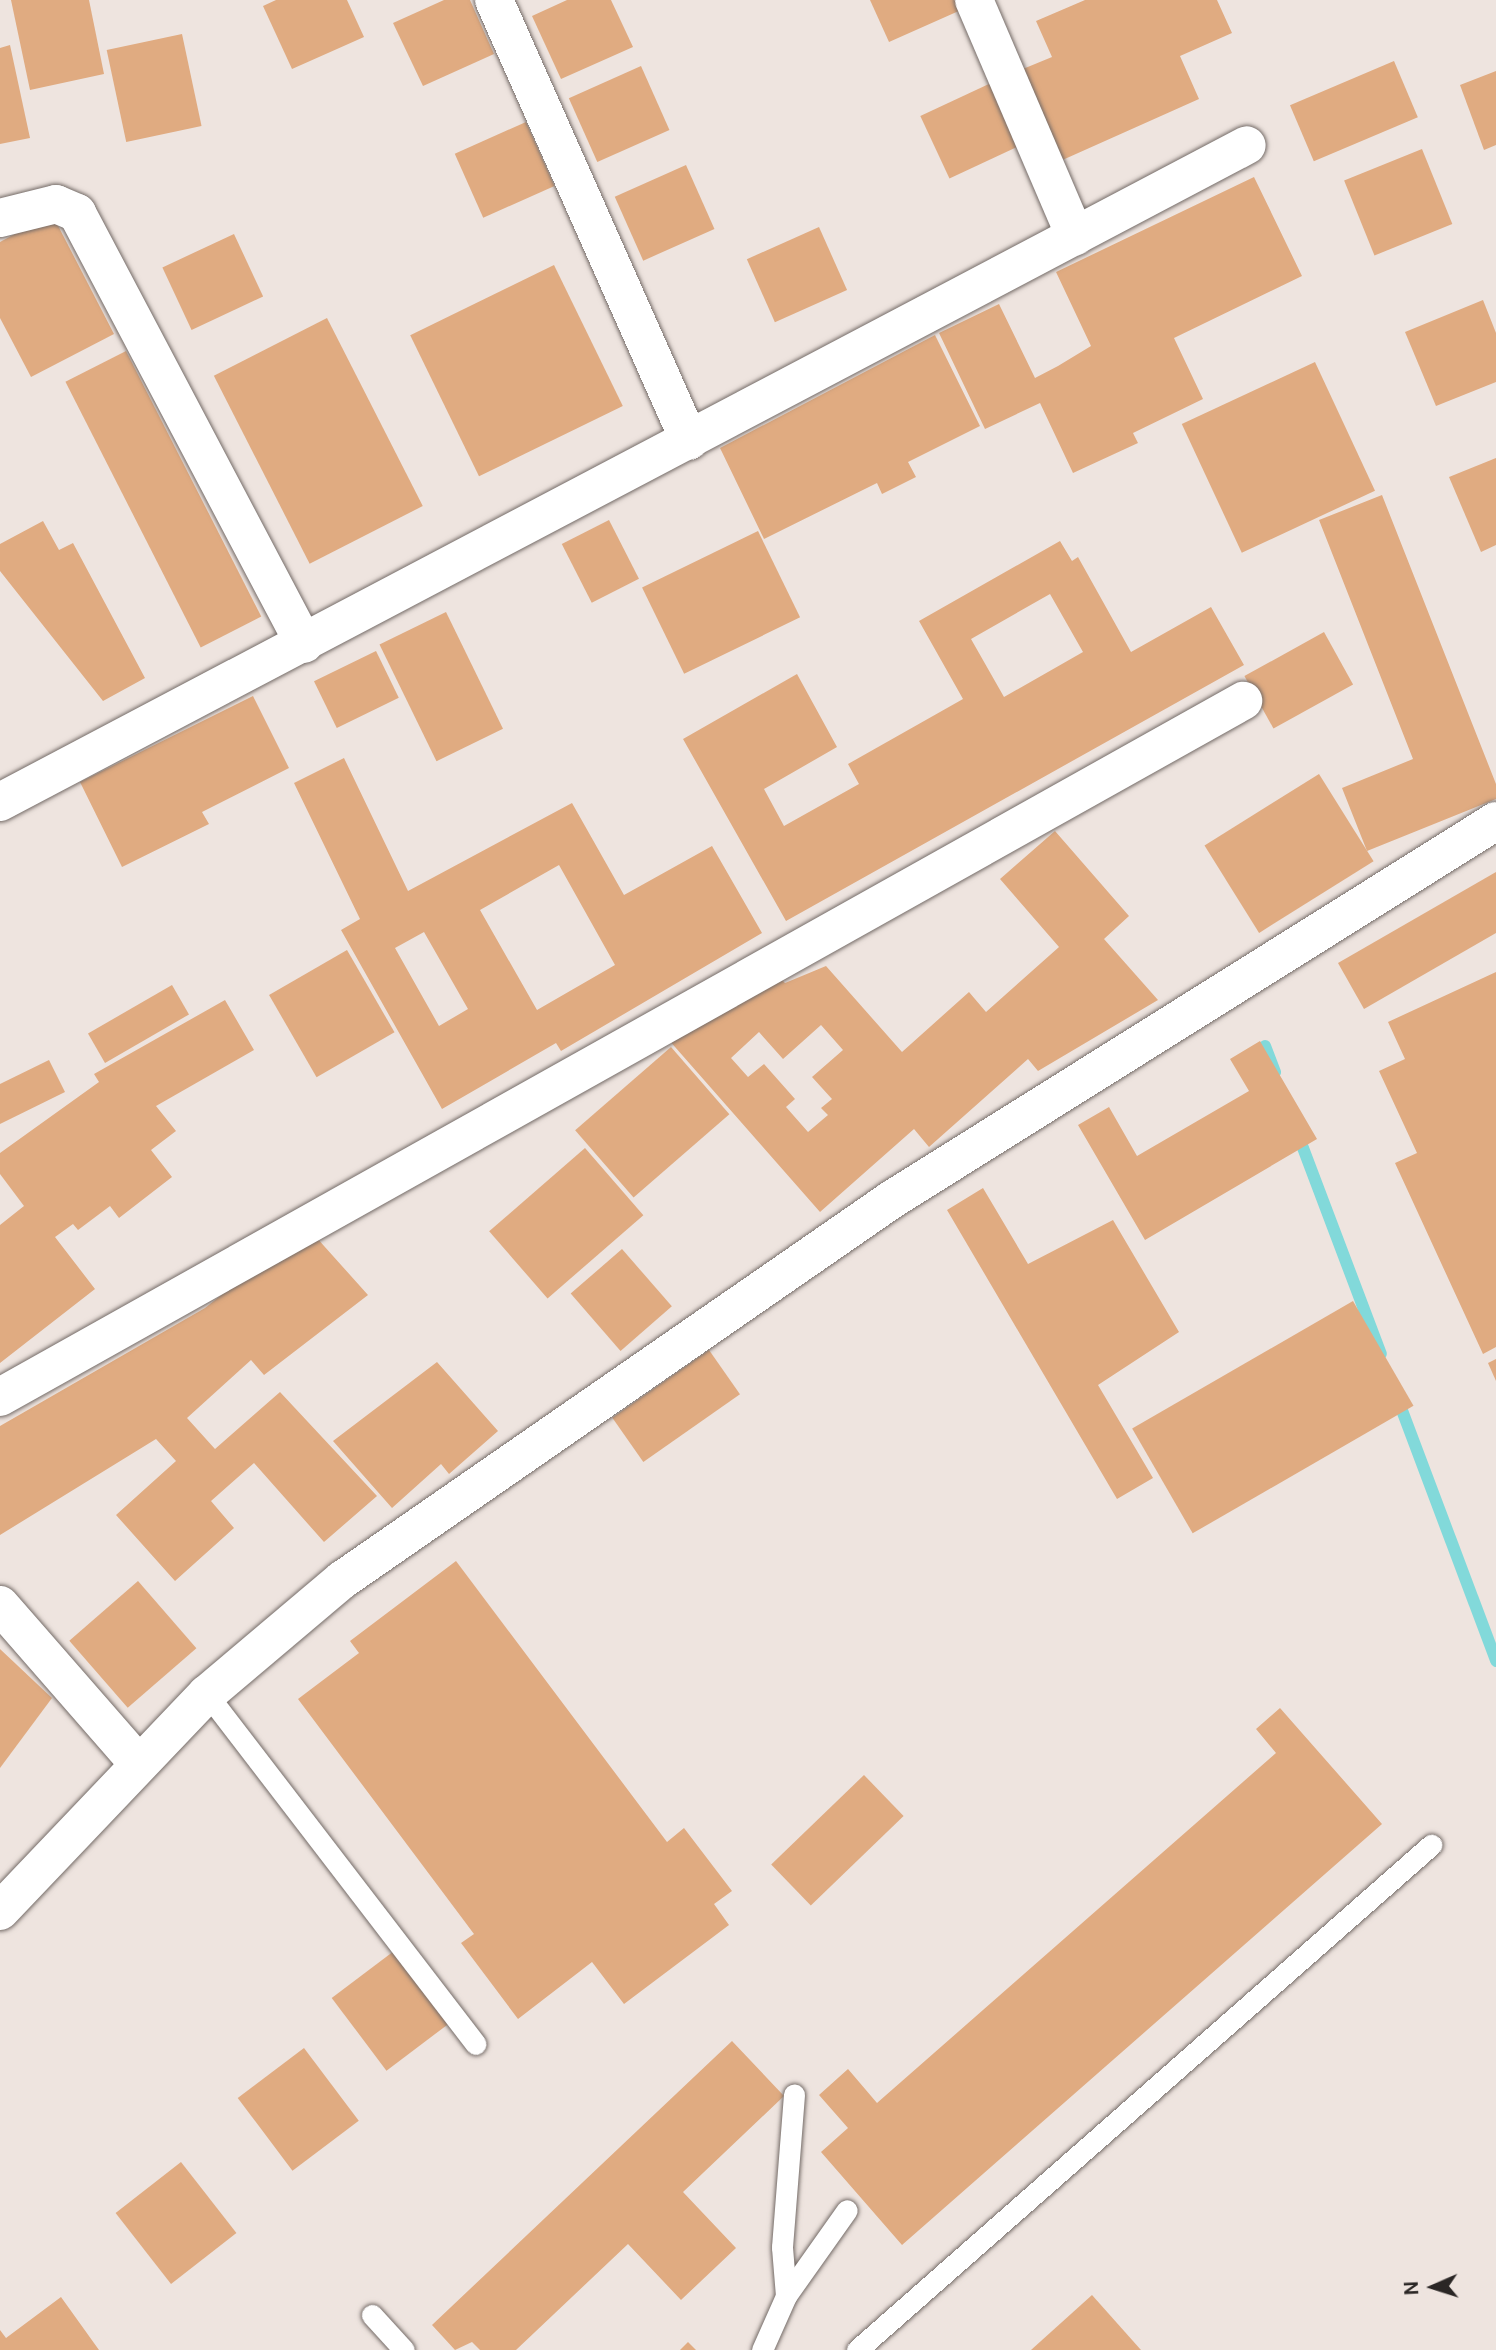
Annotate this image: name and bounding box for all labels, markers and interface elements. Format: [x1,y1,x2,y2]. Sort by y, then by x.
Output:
north arrow [1398,2252,1468,2322]
text: N [1399,2281,1424,2296]

